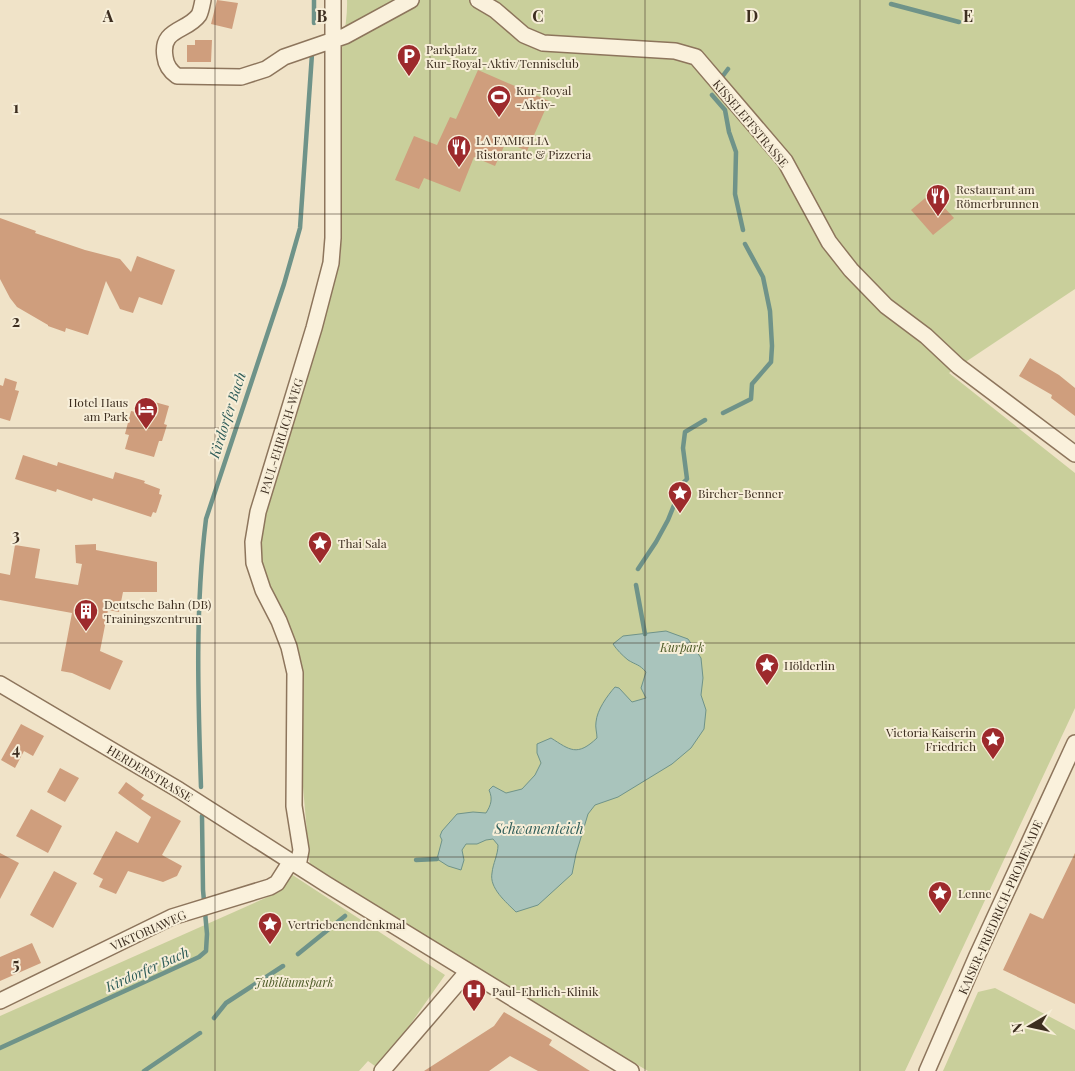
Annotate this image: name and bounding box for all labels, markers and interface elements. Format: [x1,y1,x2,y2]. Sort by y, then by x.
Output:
text: A [102,5,114,26]
text: B [317,5,328,26]
text: C [532,5,544,26]
text: D [746,5,758,26]
text: E [963,5,973,26]
place label: Parkplatz Kur-Royal-Aktiv/Tennisclub [426,41,579,71]
parking icon: Parkplatz Kur-Royal-Aktiv/Tennisclub [396,43,422,77]
street label: KISSELEFFSTRASSE [710,76,792,170]
place label: Kur-Royal -Aktiv- [516,82,572,112]
sports icon: Kur-Royal -Aktiv- [486,84,512,118]
text: 1 [13,96,19,117]
place label: LA FAMIGLIA Ristorante & Pizzeria [476,132,591,162]
restaurant icon: LA FAMIGLIA Ristorante & Pizzeria [446,134,472,168]
place label: Restaurant am Römerbrunnen [956,181,1039,211]
restaurant icon: Restaurant am Römerbrunnen [925,183,951,217]
text: 2 [12,310,20,331]
water label: Kirdorfer Bach [204,370,250,461]
street label: PAUL-EHRLICH-WEG [256,376,306,496]
place label: Hotel Haus am Park [68,394,128,424]
hotel icon: Hotel Haus am Park [133,396,159,430]
place icon: Bircher-Benner [667,480,693,514]
place label: Bircher-Benner [698,485,784,501]
text: 3 [12,524,20,545]
place icon: Thai Sala [307,530,333,564]
place label: Thai Sala [338,535,387,551]
place label: Deutsche Bahn (DB) Trainingszentrum [104,596,211,626]
building icon: Deutsche Bahn (DB) Trainingszentrum [73,598,99,632]
park label: Kurpark [659,639,704,655]
place icon: Hölderlin [754,652,780,686]
place label: Hölderlin [784,657,835,673]
place label: Victoria Kaiserin Friedrich [885,724,976,754]
place icon: Victoria Kaiserin Friedrich [980,726,1006,760]
text: 4 [12,738,20,759]
street label: HERDERSTRASSE [104,741,196,805]
street label: KAISER-FRIEDRICH-PROMENADE [954,817,1046,997]
water label: Schwanenteich [494,819,583,838]
place icon: Lenne [927,880,953,914]
place label: Lenne [958,885,992,901]
street label: VIKTORIAWEG [107,906,189,954]
place icon: Vertriebenendenkmal [257,911,283,945]
place label: Vertriebenendenkmal [287,916,406,932]
water label: Kirdorfer Bach [101,942,192,996]
text: 5 [12,953,20,974]
park label: Jubiläumspark [254,974,334,990]
hospital icon: Paul-Ehrlich-Klinik [461,978,487,1012]
place label: Paul-Ehrlich-Klinik [492,983,599,999]
north arrow [1005,1001,1055,1051]
text: N [1006,1022,1027,1035]

